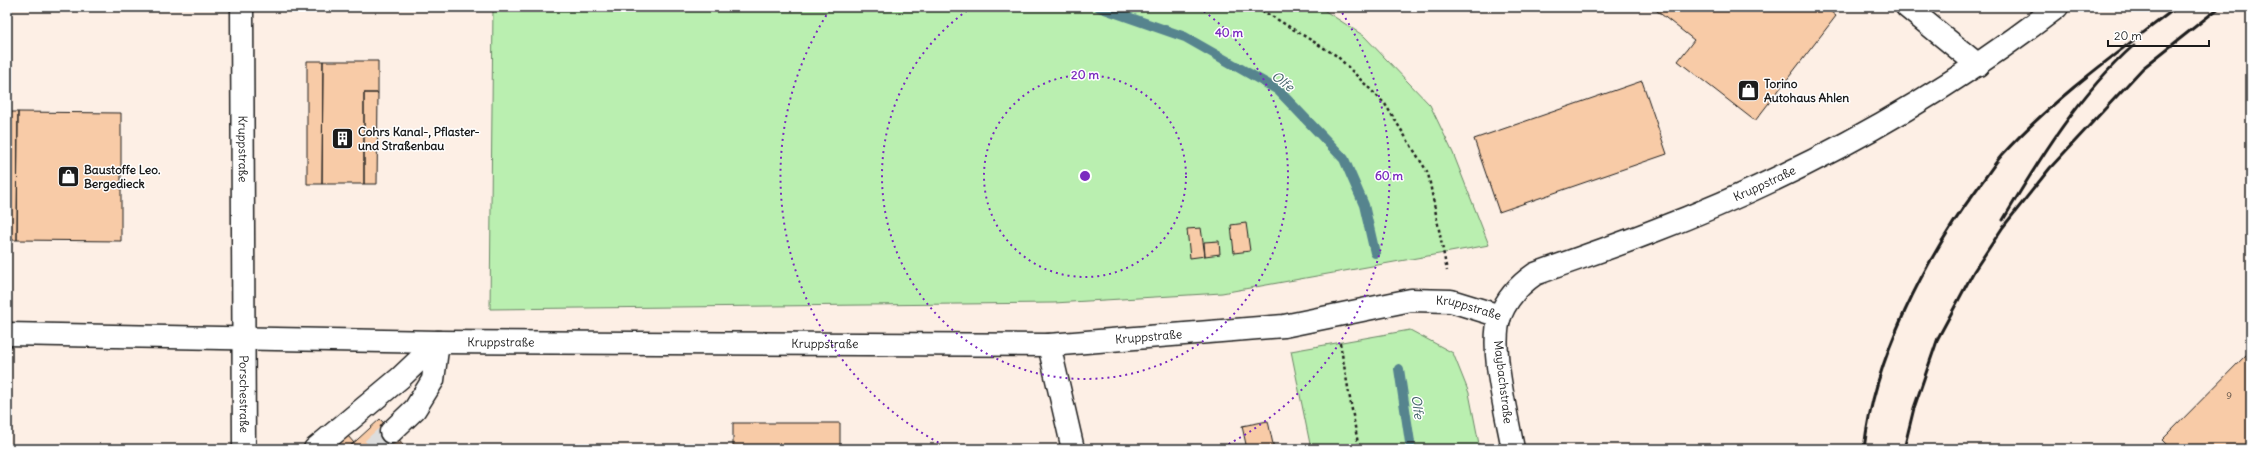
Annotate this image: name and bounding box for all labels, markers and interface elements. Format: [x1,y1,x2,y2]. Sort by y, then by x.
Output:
scale bar [2108,22,2209,48]
text: 40 m [1215,25,1244,40]
text: 20 m [2114,28,2142,43]
text: 20 m [1071,67,1099,82]
water label: Olfe [1268,67,1298,96]
place label: Torino Autohaus Ahlen [1764,76,1849,105]
shop icon: Torino Autohaus Ahlen [1735,78,1761,104]
street label: Kruppstraße [235,115,251,183]
place label: Cohrs Kanal-, Pflaster- und Straßenbau [358,124,480,153]
building icon: Cohrs Kanal-, Pflaster- und Straßenbau [330,126,356,152]
place label: Baustoffe Leo. Bergedieck [84,162,161,192]
street label: Kruppstraße [1731,162,1798,204]
shop icon: Baustoffe Leo. Bergedieck [56,164,82,190]
text: 60 m [1375,168,1404,183]
centre of rings [1078,169,1092,183]
street label: Kruppstraße [1436,293,1503,323]
street label: Kruppstraße [1114,326,1183,347]
street label: Kruppstraße [467,334,535,349]
street label: Kruppstraße [791,336,859,351]
street label: Maybachstraße [1491,339,1516,424]
street label: Porschestraße [237,355,252,433]
house number: 9 [2226,389,2232,402]
water label: Olfe [1407,394,1428,421]

